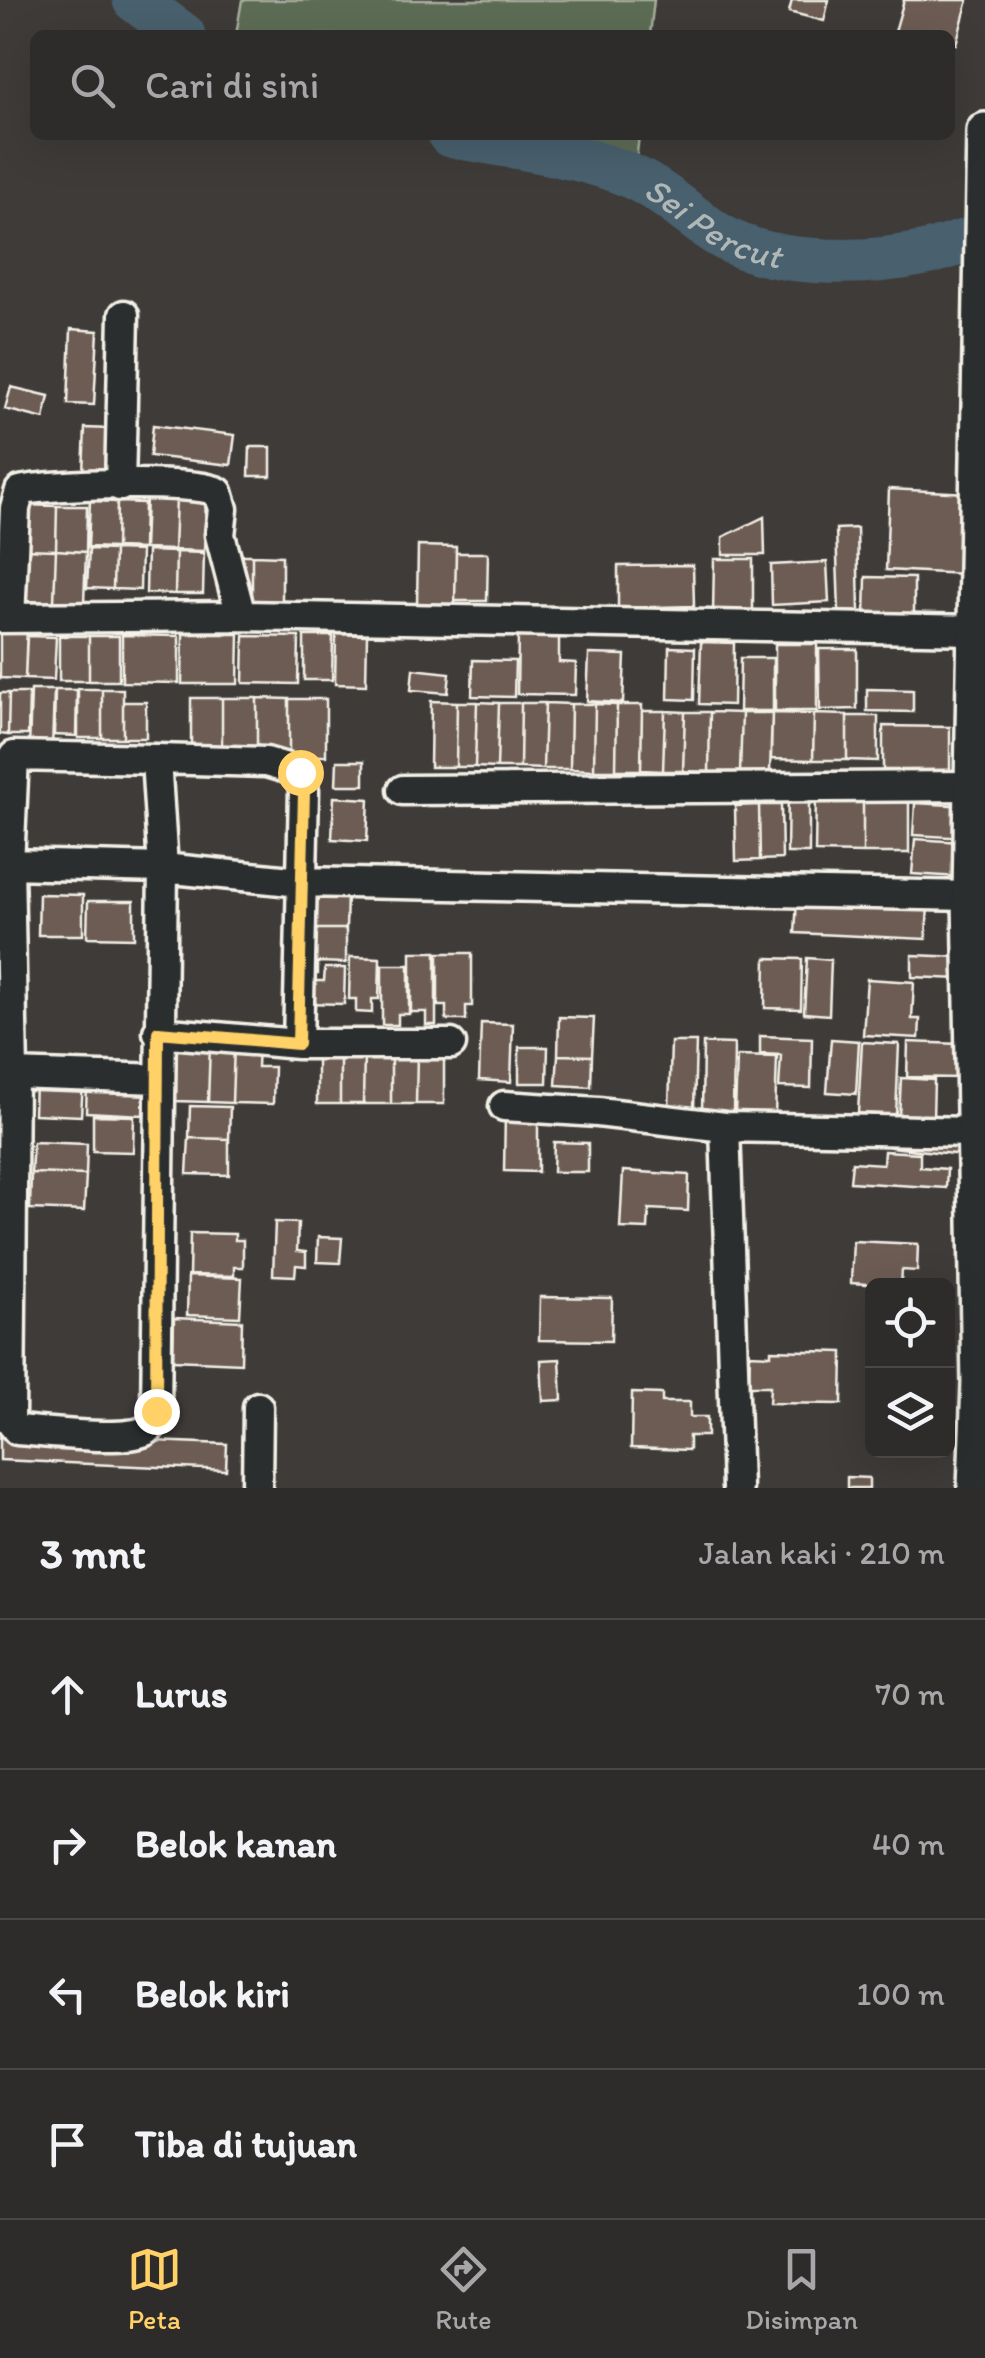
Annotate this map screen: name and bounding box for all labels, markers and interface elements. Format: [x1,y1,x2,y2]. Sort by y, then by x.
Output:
search box [30,30,955,140]
icon: search [65,58,120,113]
text: Cari di sini [145,62,319,108]
water label: Sei Percut [637,168,788,278]
route start [278,750,324,796]
map controls [865,1278,955,1458]
button: locate [865,1278,955,1368]
button: layers [865,1368,955,1458]
route end [134,1389,180,1435]
text: 3 mnt [40,1528,146,1579]
text: Jalan kaki · 210 m [699,1534,945,1572]
icon: ahead [40,1667,95,1722]
text: Lurus [135,1671,228,1717]
text: 70 m [875,1675,945,1713]
icon: right [40,1817,95,1872]
text: Belok kanan [135,1821,337,1867]
text: 40 m [872,1825,945,1863]
icon: left [40,1967,95,2022]
text: Belok kiri [135,1971,290,2017]
text: 100 m [857,1975,945,2013]
icon: arrive [40,2117,95,2172]
text: Tiba di tujuan [135,2121,357,2167]
tab: Peta [127,2242,182,2336]
tab: Rute [435,2242,492,2336]
tab: Disimpan [745,2242,858,2336]

